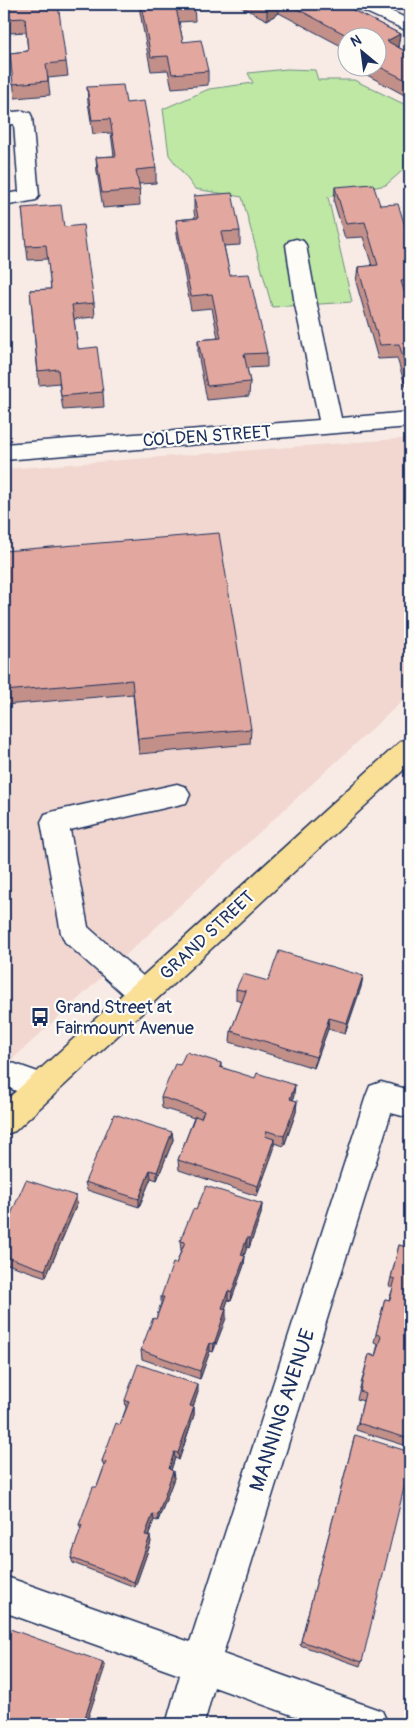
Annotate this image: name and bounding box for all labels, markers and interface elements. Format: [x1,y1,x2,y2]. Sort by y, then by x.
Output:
north arrow [336,28,386,78]
text: N [348,31,364,51]
street label: COLDEN STREET [142,421,272,452]
street label: GRAND STREET [155,886,259,985]
place label: Grand Street at Fairmount Avenue [55,996,194,1040]
bus stop icon: Grand Street at Fairmount Avenue [29,1006,51,1028]
street label: MANNING AVENUE [243,1325,322,1495]

